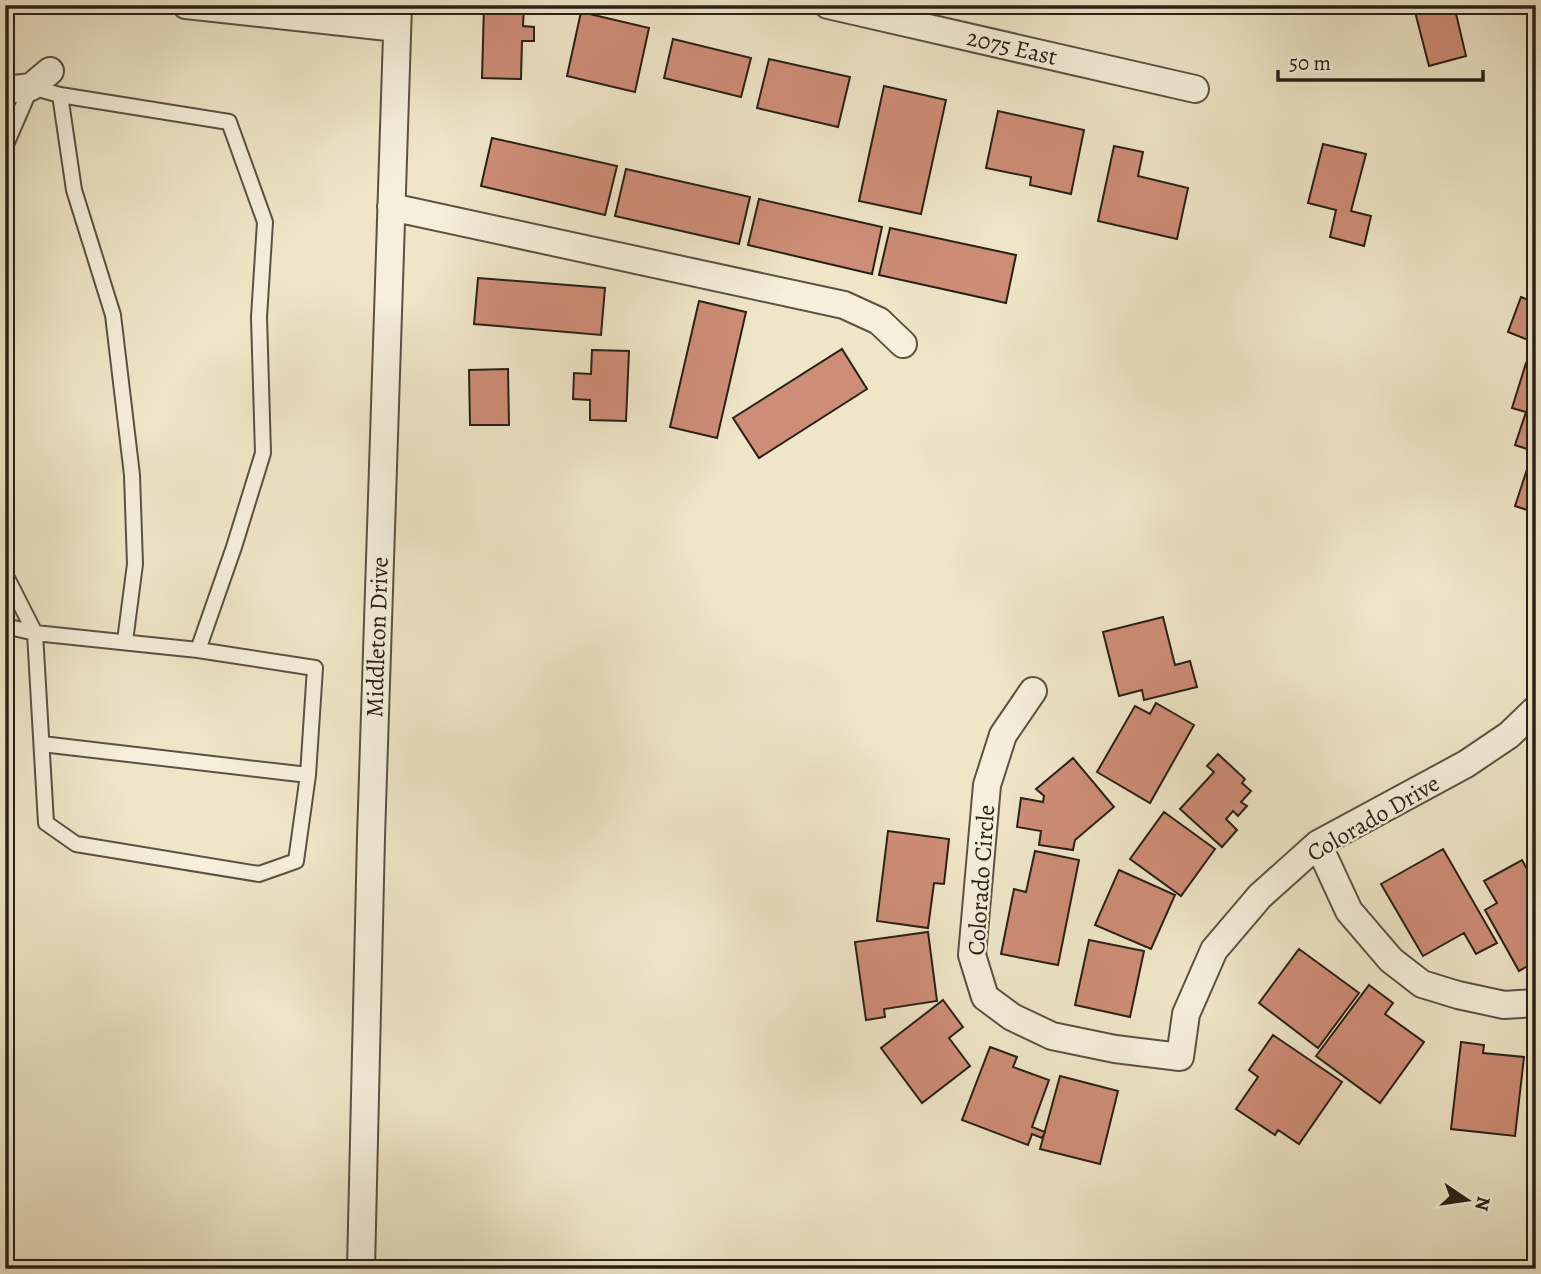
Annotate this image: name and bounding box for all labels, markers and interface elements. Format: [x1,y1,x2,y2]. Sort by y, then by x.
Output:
street label: 2075 East [964,21,1060,73]
scale bar [1278,38,1483,82]
text: 50 m [1289,49,1331,77]
street label: Middleton Drive [358,556,396,718]
street label: Colorado Drive [1301,767,1445,869]
street label: Colorado Circle [960,804,1002,956]
north arrow [1432,1166,1502,1236]
text: N [1468,1194,1497,1213]

